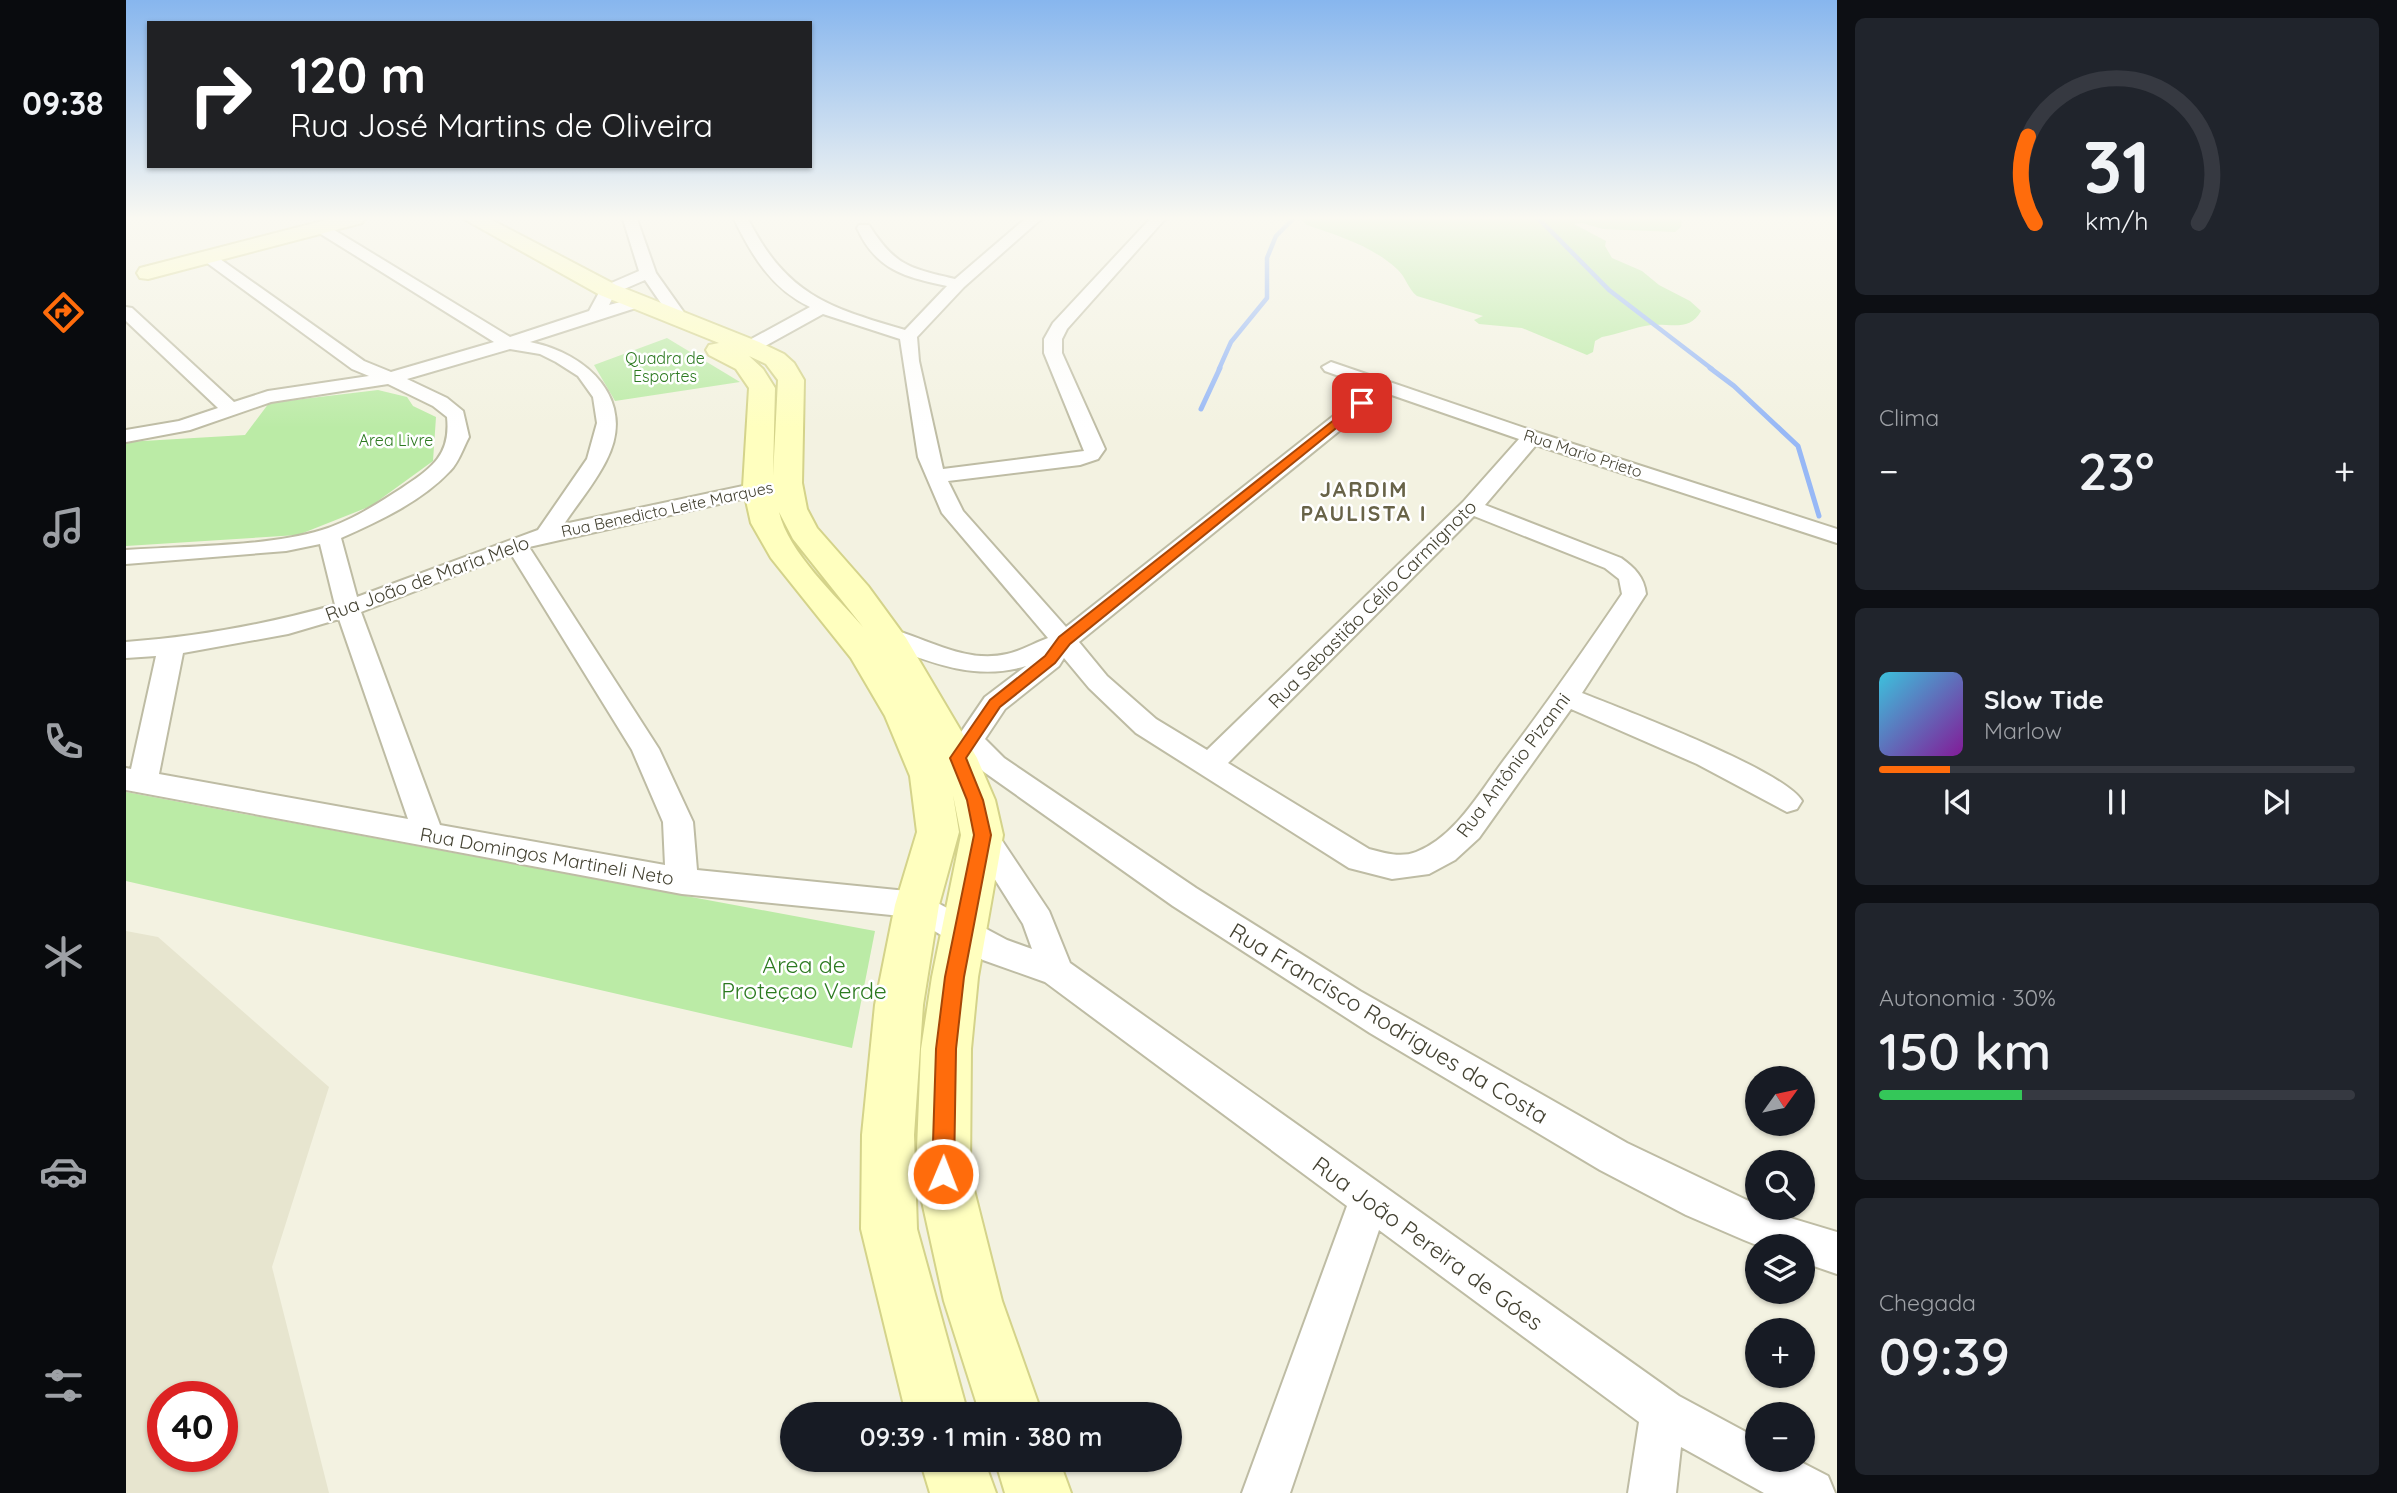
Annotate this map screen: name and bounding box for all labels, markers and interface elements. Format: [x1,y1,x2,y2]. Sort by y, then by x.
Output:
text: 120 m [290,44,426,105]
icon: right [175,49,266,140]
text: 09:38 [22,83,104,123]
text: Rua José Martins de Oliveira [290,105,713,145]
text: 31 [2083,120,2151,211]
text: km/h [2085,204,2149,235]
icon: directions [39,288,88,337]
park label: Quadra de Esportes [625,348,705,386]
pin [1332,373,1392,433]
icon: arrive [1343,384,1381,422]
text: Clima [1879,403,1939,432]
street label: Rua Mario Prieto [1521,424,1645,482]
park label: Area Livre [359,430,433,450]
text: 23° [2078,438,2154,503]
text: − [1879,447,1899,495]
text: + [2334,447,2355,495]
district label: JARDIM PAULISTA I [1300,476,1428,526]
street label: Rua Benedicto Leite Marques [559,477,775,541]
street label: Rua Sebastião Célio Carmignoto [1263,495,1481,713]
icon: music [39,503,88,552]
street label: Rua João de Maria Melo [322,530,532,626]
text: Slow Tide [1984,683,2104,716]
street label: Rua Antônio Pizanni [1451,688,1575,842]
text: Marlow [1984,716,2062,745]
icon: phone [39,717,88,766]
icon: previous [1939,783,1977,821]
icon: pause [2098,783,2136,821]
icon: next [2257,783,2295,821]
street label: Rua Domingos Martineli Neto [418,822,676,890]
street label: Rua Francisco Rodrigues da Costa [1224,916,1554,1130]
icon: climate [39,932,88,981]
park label: Area de Proteçao Verde [721,950,887,1005]
text: Autonomia · 30% [1879,983,2056,1012]
text: 150 km [1879,1018,2051,1083]
north arrow [1745,1066,1815,1136]
map controls [1745,1066,1815,1472]
position arrow [906,1137,980,1211]
icon: car [39,1147,88,1196]
street label: Rua João Pereira de Góes [1307,1150,1549,1336]
button: search [1745,1150,1815,1220]
button: layers [1745,1234,1815,1304]
text: Chegada [1879,1288,1976,1317]
button: + [1745,1318,1815,1388]
text: 09:39 [1879,1323,2010,1388]
icon: filters [39,1361,88,1410]
speed limit sign: 40 [147,1381,238,1472]
button: − [1745,1402,1815,1472]
text: 09:39 · 1 min · 380 m [860,1420,1102,1453]

